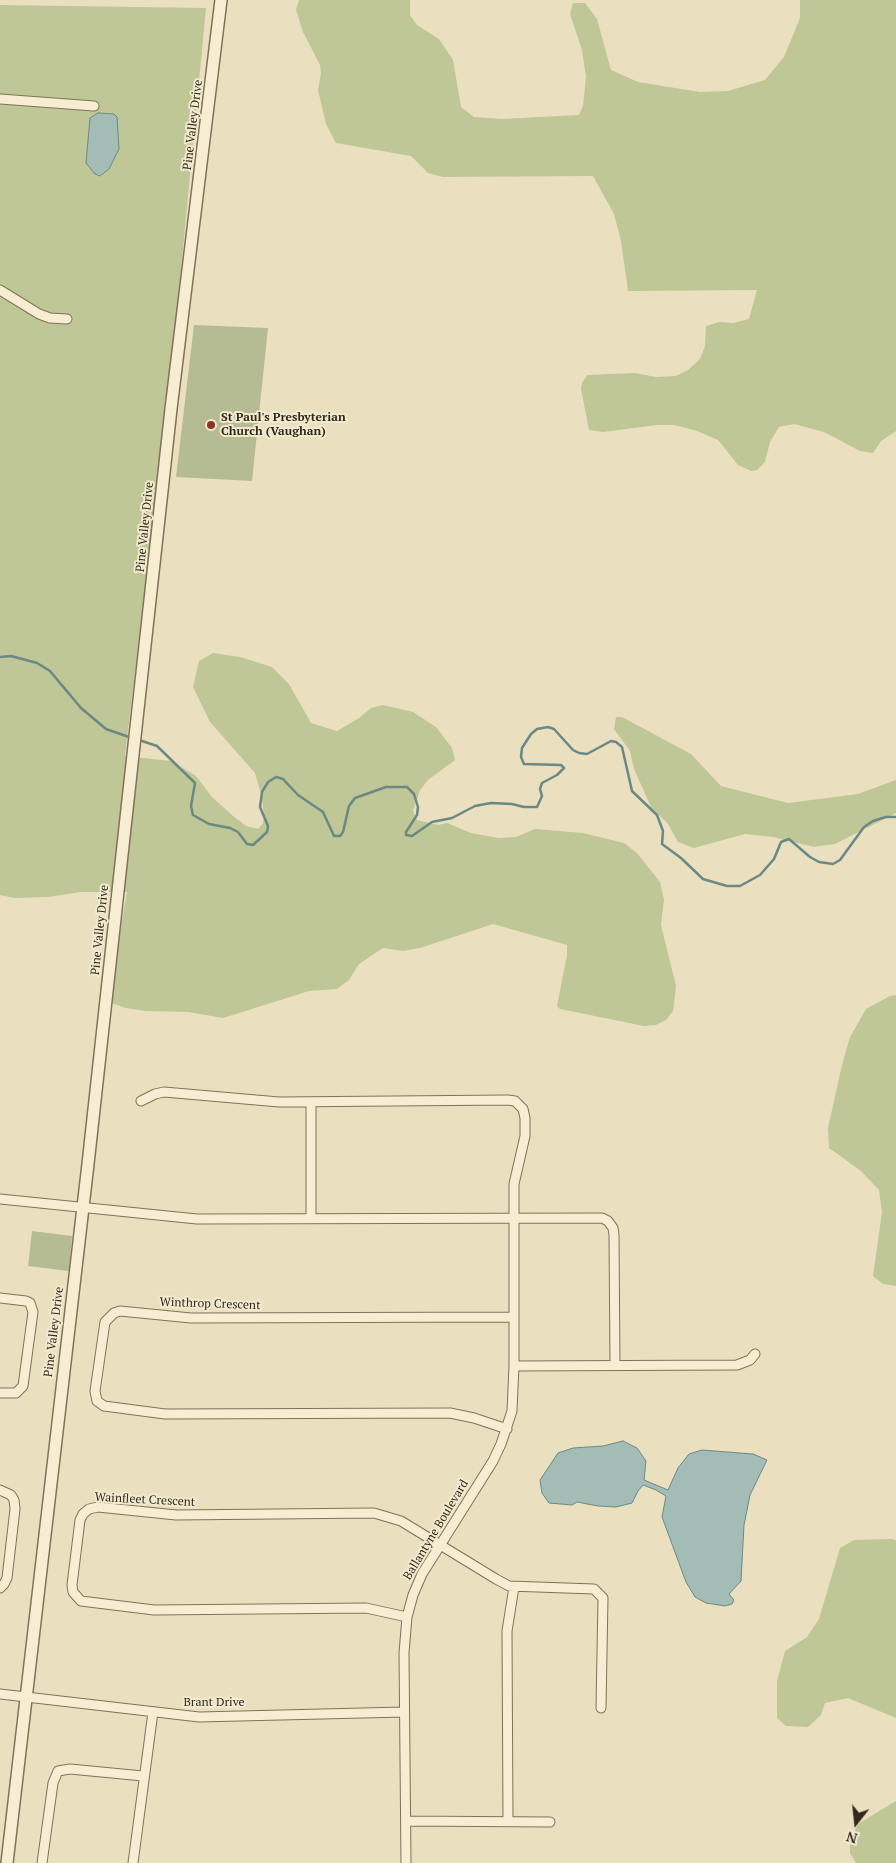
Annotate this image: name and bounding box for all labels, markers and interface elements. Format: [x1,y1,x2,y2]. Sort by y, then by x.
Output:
street label: Pine Valley Drive [180,79,206,171]
place label: St Paul's Presbyterian Church (Vaughan) [221,411,346,439]
marker: St Paul's Presbyterian Church (Vaughan) [205,419,217,431]
street label: Pine Valley Drive [133,481,157,573]
street label: Pine Valley Drive [88,884,112,976]
street label: Pine Valley Drive [41,1286,67,1378]
street label: Winthrop Crescent [159,1295,261,1313]
street label: Ballantyne Boulevard [400,1477,472,1583]
street label: Wainfleet Crescent [94,1490,196,1510]
street label: Brant Drive [183,1696,245,1710]
north arrow [831,1798,881,1848]
text: N [844,1827,859,1848]

